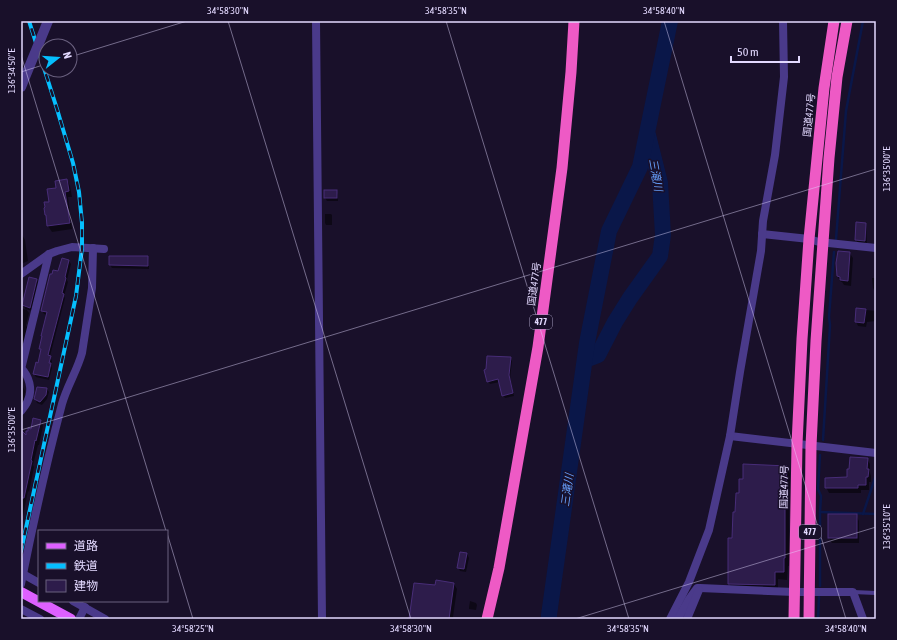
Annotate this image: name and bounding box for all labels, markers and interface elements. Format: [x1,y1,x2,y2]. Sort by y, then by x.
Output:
text: 34°58'30"N [207,5,249,16]
text: 34°58'35"N [425,5,467,16]
text: 34°58'40"N [643,5,685,16]
north arrow [38,38,78,78]
scale bar [731,38,799,64]
text: 50 m [737,45,759,59]
text: 136°34'50"E [6,48,17,93]
text: N [61,50,74,60]
street label: 国道477号 [801,92,817,138]
text: 136°35'00"E [881,146,892,191]
water label: 三滝川 [647,158,665,193]
street label: 国道477号 [525,261,543,307]
road number: 477 [530,315,552,329]
text: 136°35'00"E [6,407,17,452]
street label: 国道477号 [778,465,790,509]
water label: 三滝川 [559,472,575,507]
text: 136°35'10"E [881,504,892,549]
road number: 477 [799,525,821,539]
legend [38,530,168,602]
text: 道路 [74,539,98,553]
text: 鉄道 [74,559,98,573]
text: 建物 [74,579,98,593]
text: 34°58'25"N [172,623,214,634]
text: 34°58'30"N [390,623,432,634]
text: 34°58'35"N [607,623,649,634]
text: 34°58'40"N [825,623,867,634]

